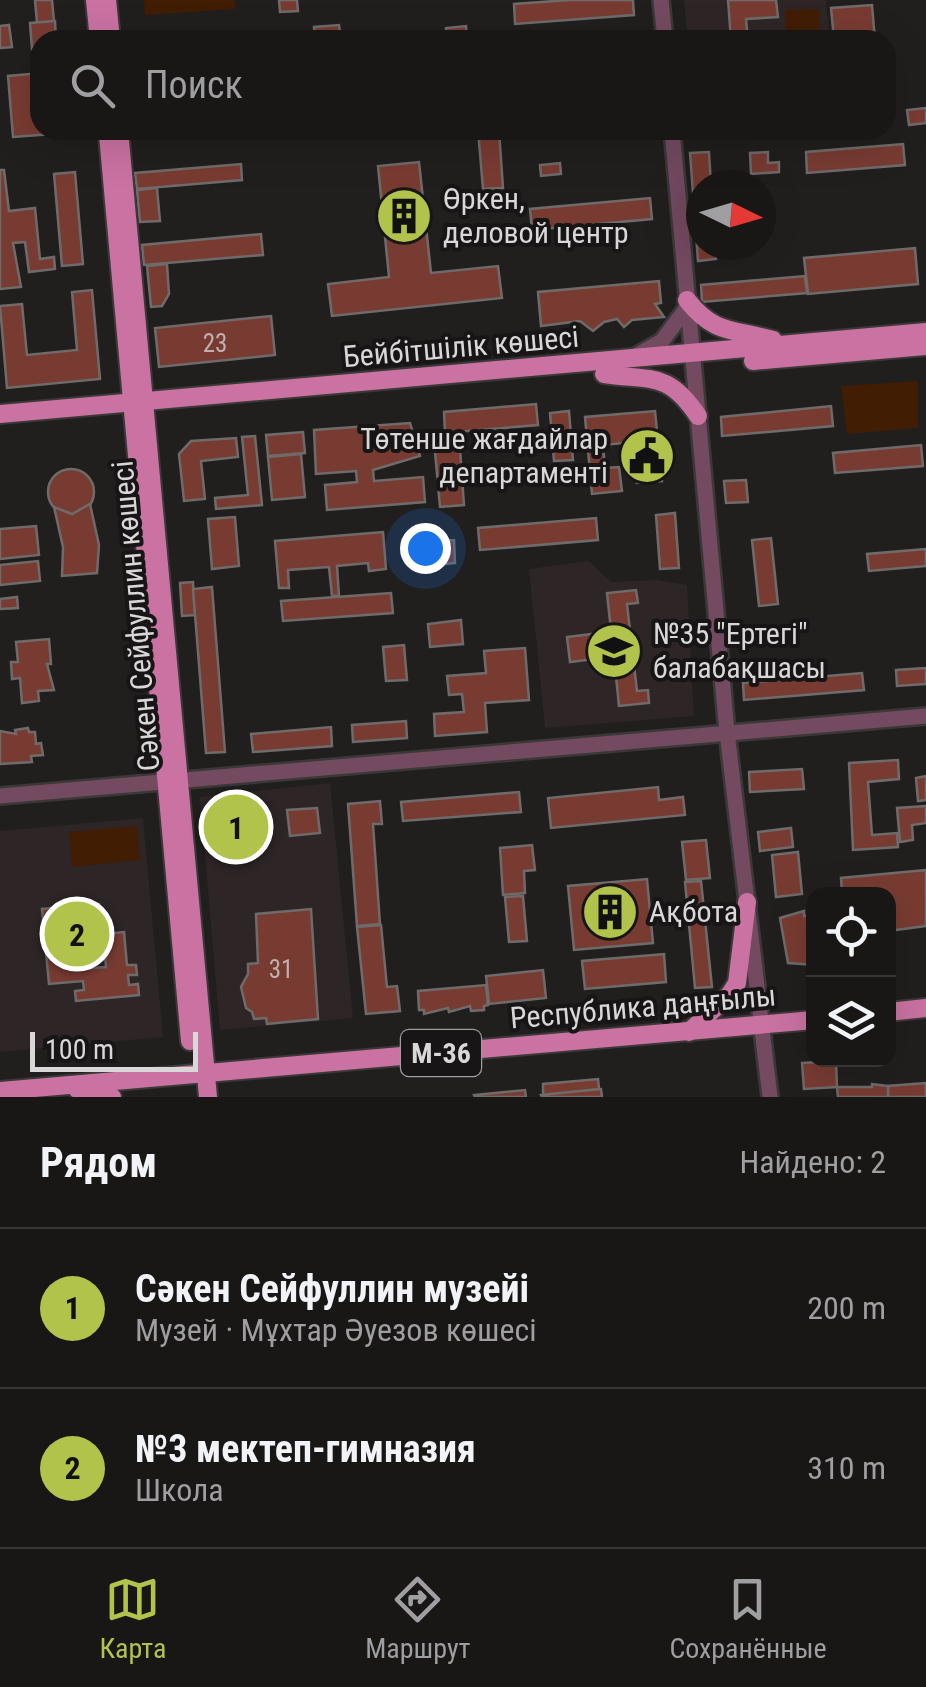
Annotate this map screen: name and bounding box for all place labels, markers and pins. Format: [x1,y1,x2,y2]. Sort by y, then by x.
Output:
place label: Өркен, деловой центр [443,181,628,250]
building icon: Өркен, деловой центр [374,186,434,246]
place label: Төтенше жағдайлар департаменті [360,421,608,490]
public building icon: Төтенше жағдайлар департаменті [617,426,677,486]
place label: №35 "Ертегі" балабақшасы [653,616,826,685]
school or university icon: №35 "Ертегі" балабақшасы [584,621,644,681]
pin: 1 [204,790,268,864]
building icon: Ақбота [580,882,640,942]
place label: Ақбота [649,894,738,929]
pin: 2 [44,896,110,972]

